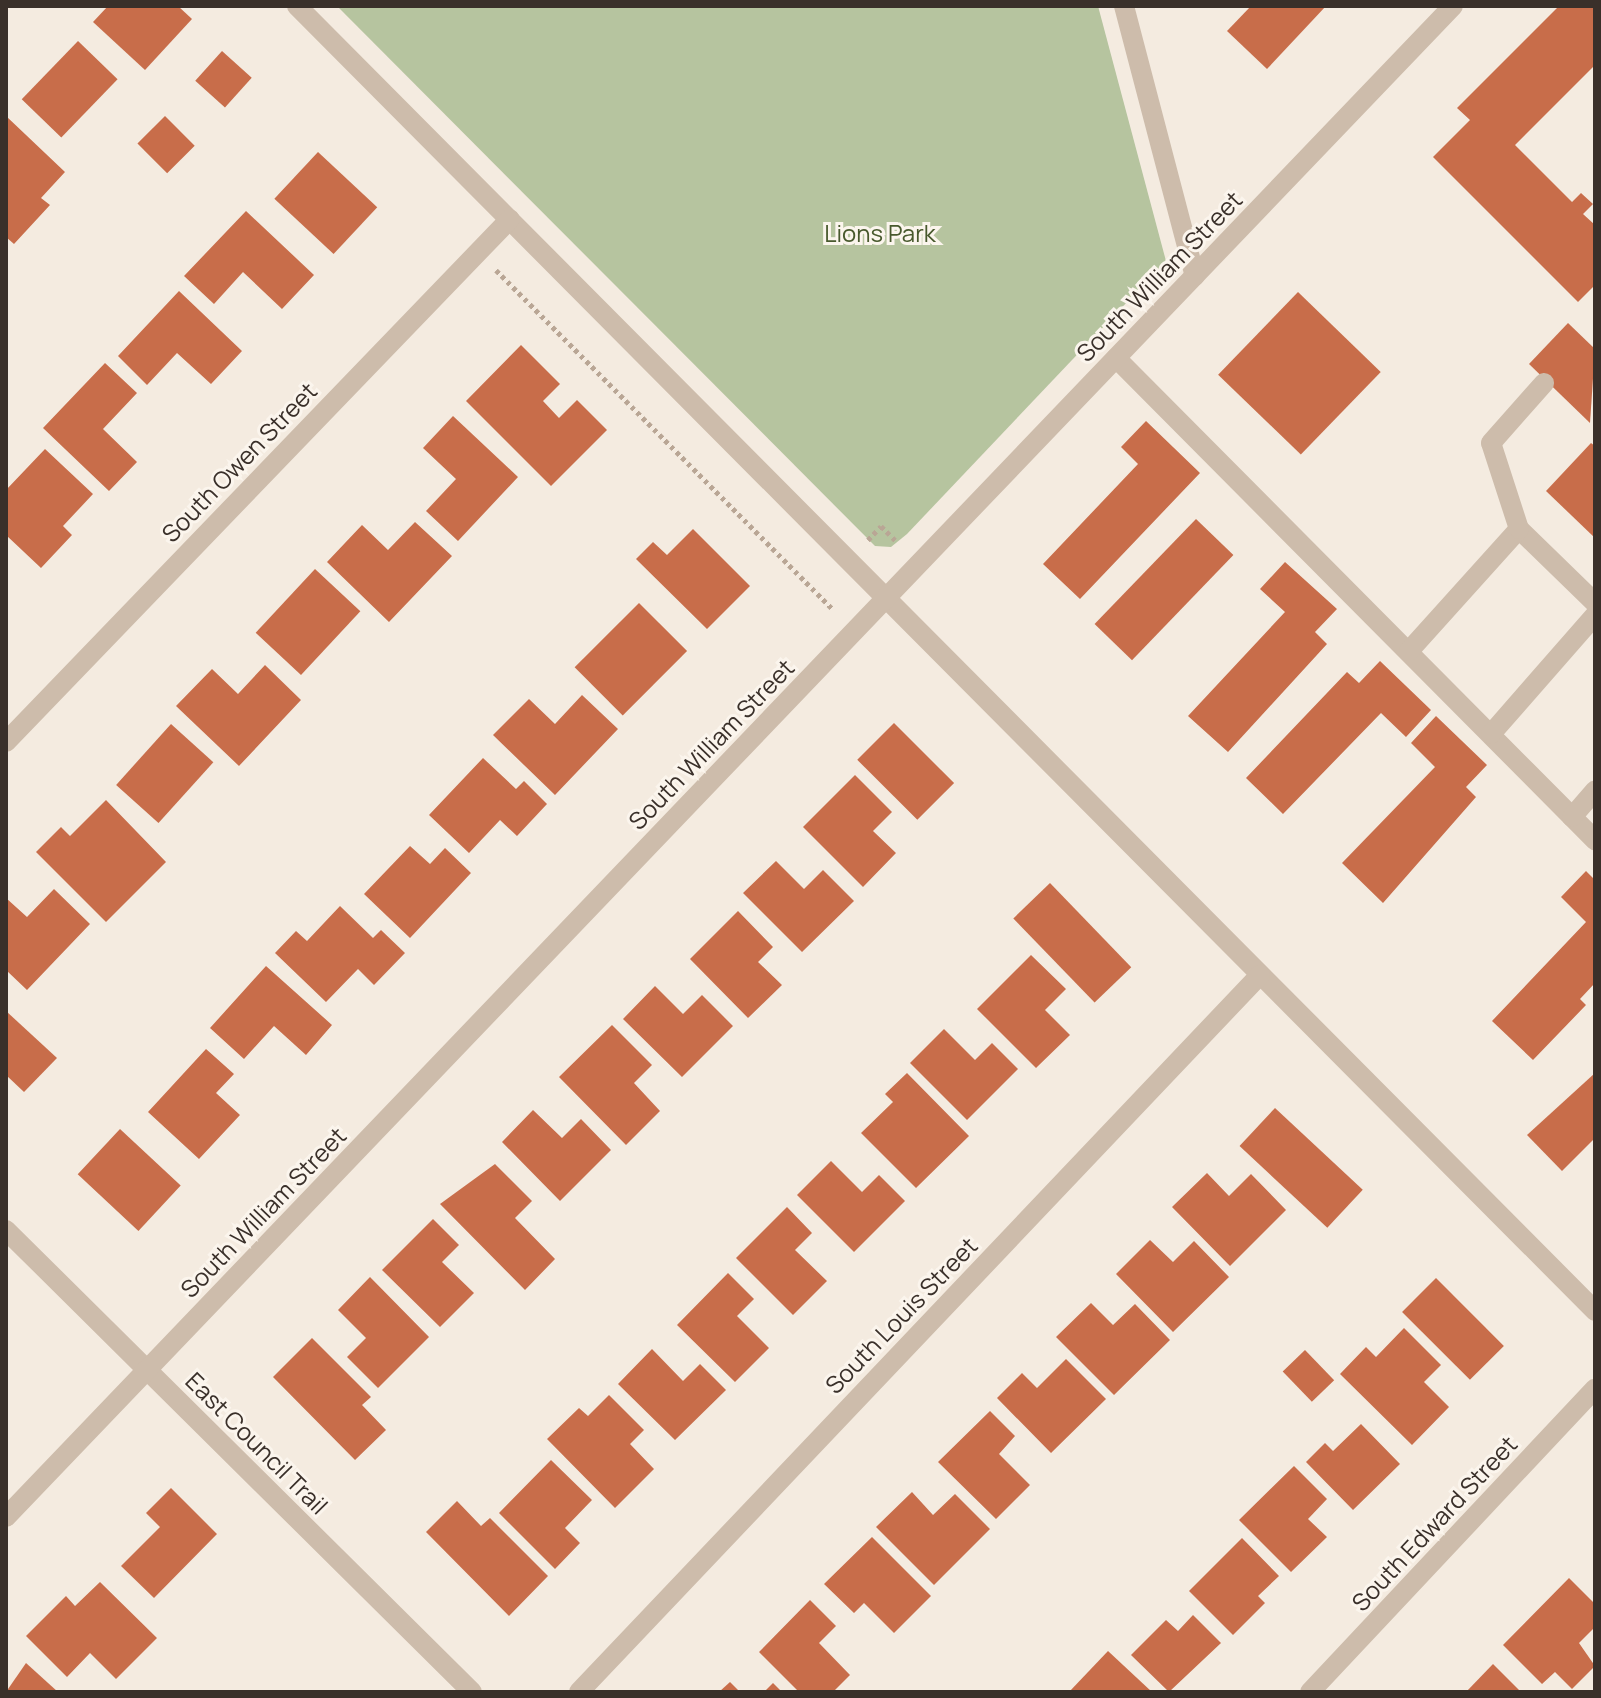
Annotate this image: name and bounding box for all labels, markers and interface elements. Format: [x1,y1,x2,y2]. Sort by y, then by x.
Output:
street label: South William Street [1070,185,1248,367]
park label: Lions Park [824,219,936,247]
street label: South Owen Street [156,376,322,548]
street label: South William Street [622,653,800,835]
street label: South William Street [174,1121,352,1303]
street label: South Louis Street [819,1231,983,1399]
street label: East Council Trail [180,1366,334,1520]
street label: South Edward Street [1345,1430,1523,1616]

